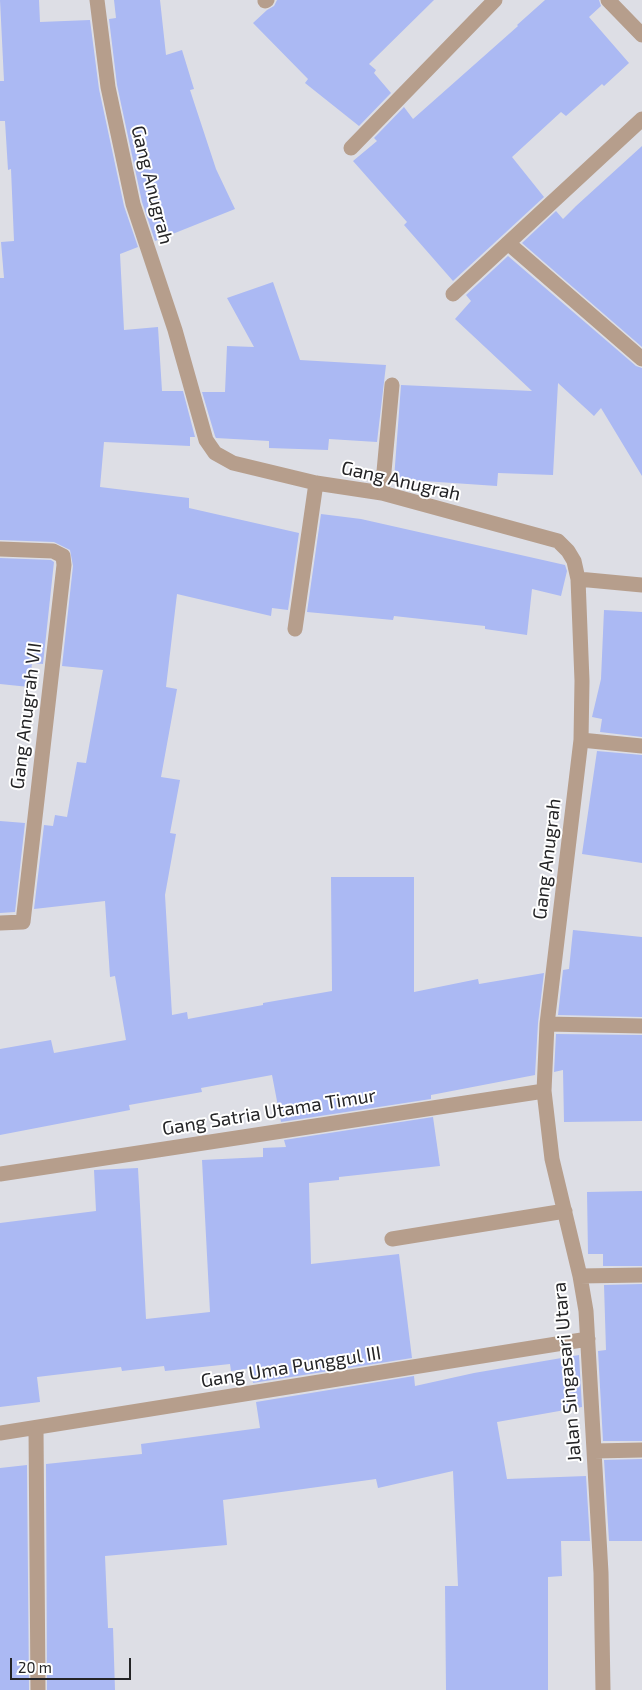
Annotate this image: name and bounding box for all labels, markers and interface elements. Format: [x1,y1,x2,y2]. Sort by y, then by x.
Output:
street label: Gang Anugrah [126,123,178,247]
street label: Gang Anugrah [339,456,463,506]
street label: Gang Anugrah VII [6,641,46,791]
street label: Gang Anugrah [528,797,566,921]
street label: Gang Satria Utama Timur [161,1084,377,1140]
street label: Jalan Singasari Utara [548,1281,586,1463]
street label: Gang Uma Punggul III [199,1341,383,1393]
scale bar [12,1648,134,1680]
text: 20 m [18,1658,52,1676]

